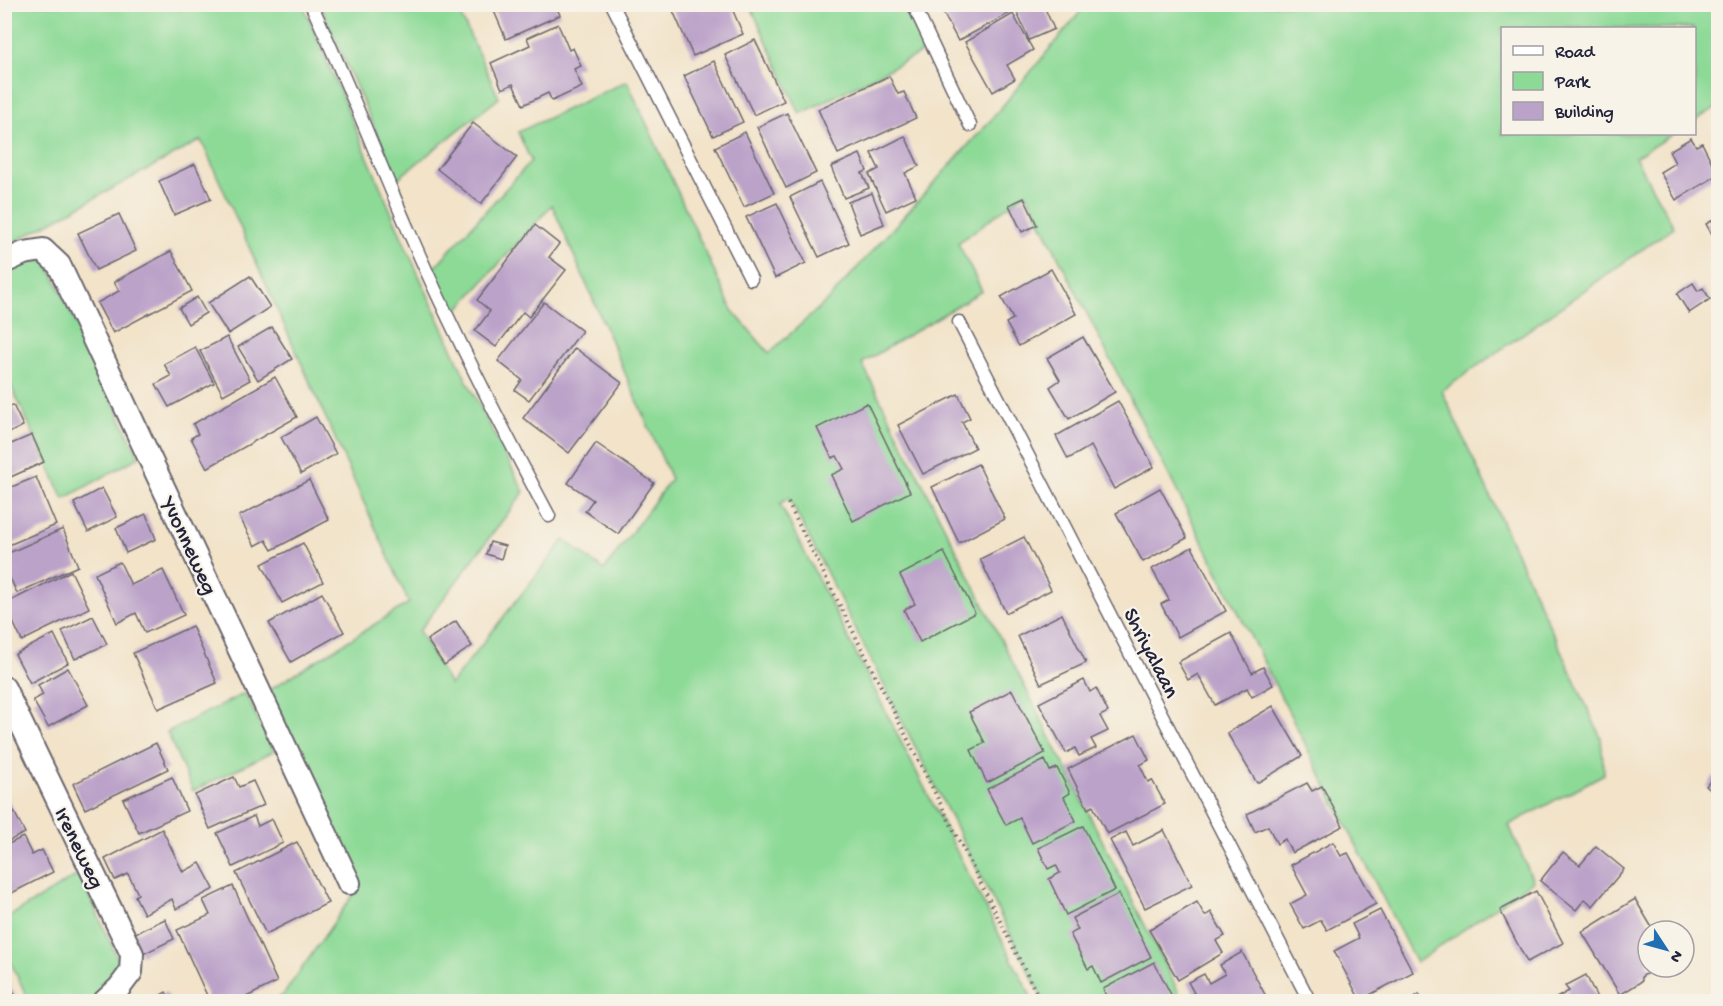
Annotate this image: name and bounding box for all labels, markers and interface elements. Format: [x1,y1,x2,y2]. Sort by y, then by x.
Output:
legend [1501,27,1696,135]
text: Road [1555,43,1596,64]
text: Park [1554,73,1591,94]
text: Building [1554,103,1614,124]
street label: Yvonneweg [153,492,221,600]
street label: Shriyalaan [1116,605,1183,704]
street label: Ireneweg [47,804,108,894]
north arrow [1636,919,1696,979]
text: N [1664,946,1686,966]

